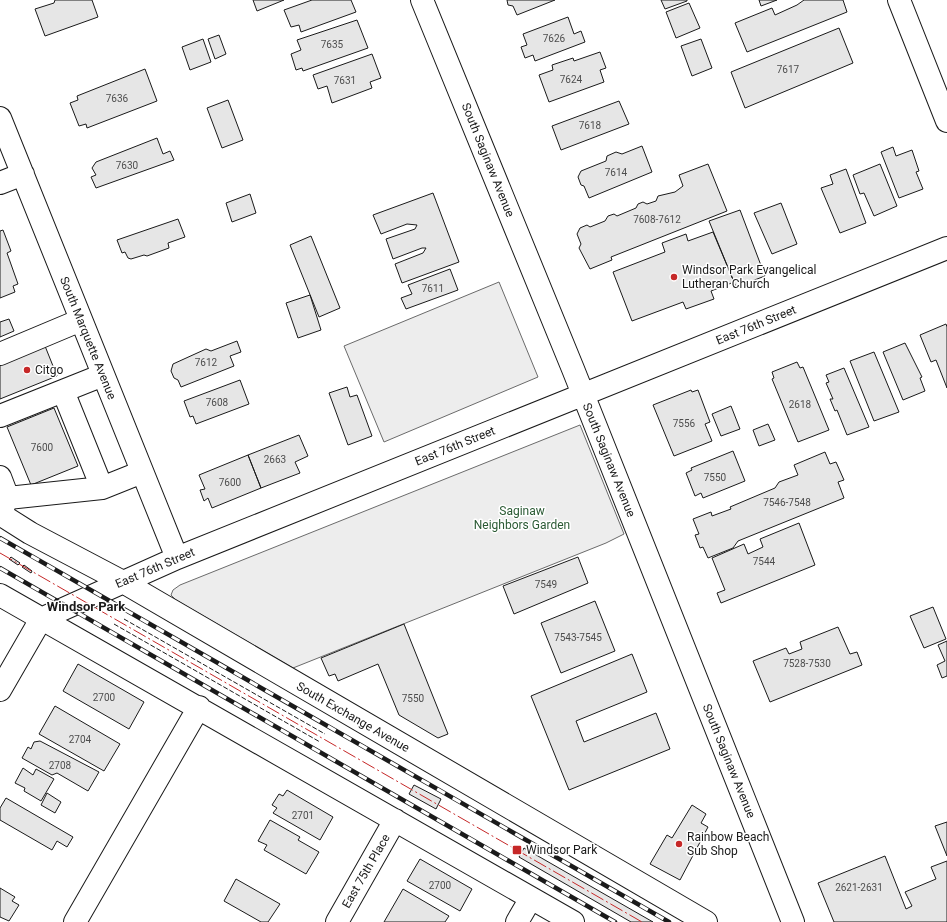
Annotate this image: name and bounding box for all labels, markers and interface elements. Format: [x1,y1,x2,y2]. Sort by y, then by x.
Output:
house number: 7626 [543,33,566,44]
house number: 7635 [321,39,344,50]
house number: 7617 [777,64,800,75]
house number: 7624 [560,74,583,85]
house number: 7631 [334,75,356,86]
house number: 7636 [106,93,129,104]
street label: South Saginaw Avenue [459,101,517,219]
house number: 7618 [579,120,602,131]
house number: 7630 [116,160,139,171]
house number: 7614 [605,167,628,178]
house number: 7608-7612 [633,214,681,225]
place label: Windsor Park Evangelical Lutheran Church [682,263,816,291]
marker: Windsor Park Evangelical Lutheran Church [669,272,679,282]
street label: South Marquette Avenue [57,275,119,401]
house number: 7611 [422,283,444,294]
street label: East 76th Street [714,303,798,347]
house number: 7612 [195,357,218,368]
place label: Citgo [35,363,63,377]
marker: Citgo [22,365,32,375]
house number: 7608 [206,397,229,408]
house number: 2618 [789,399,812,410]
street label: South Saginaw Avenue [580,401,638,519]
house number: 7556 [673,418,696,429]
street label: East 76th Street [413,424,497,468]
house number: 7600 [31,442,54,453]
house number: 2663 [264,454,286,465]
house number: 7550 [704,472,727,483]
house number: 7600 [219,477,242,488]
house number: 7546-7548 [763,497,811,508]
park label: Saginaw Neighbors Garden [474,504,570,532]
street label: East 76th Street [113,545,197,591]
house number: 7544 [753,556,776,567]
house number: 7549 [535,579,557,590]
district label: Windsor Park [47,599,126,614]
house number: 7543-7545 [554,632,602,643]
house number: 7528-7530 [783,658,831,669]
street label: South Exchange Avenue [294,679,412,755]
house number: 2700 [93,692,116,703]
house number: 7550 [402,693,425,704]
street label: South Saginaw Avenue [700,702,758,820]
house number: 2704 [69,734,92,745]
house number: 2708 [49,760,72,771]
house number: 2701 [292,810,314,821]
place label: Rainbow Beach Sub Shop [687,830,769,858]
street label: East 75th Place [339,832,393,910]
marker: Rainbow Beach Sub Shop [674,839,684,849]
place label: Windsor Park [526,843,598,857]
marker: Windsor Park [511,844,523,856]
house number: 2700 [429,880,452,891]
house number: 2621-2631 [835,882,883,893]

